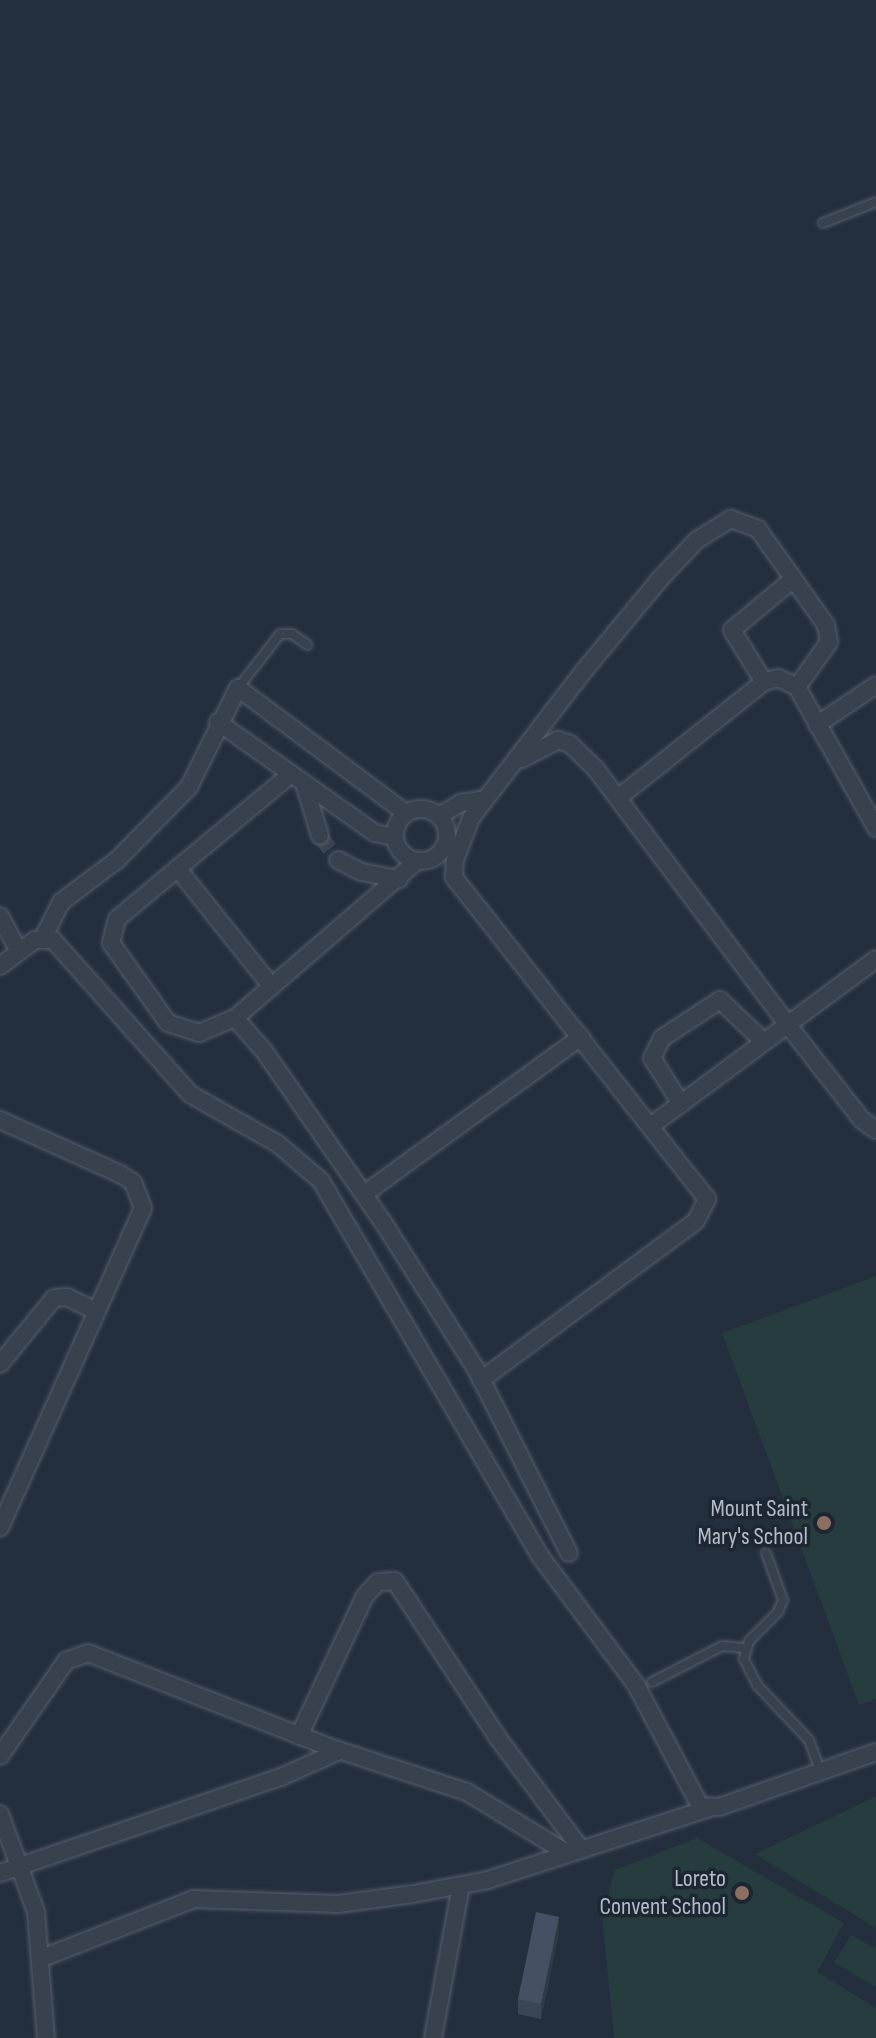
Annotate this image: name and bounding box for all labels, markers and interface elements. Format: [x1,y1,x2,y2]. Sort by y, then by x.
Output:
place label: Mount Saint Mary's School [697,1495,808,1551]
marker: Mount Saint Mary's School [815,1514,833,1532]
place label: Loreto Convent School [600,1865,726,1921]
marker: Loreto Convent School [733,1884,751,1902]

